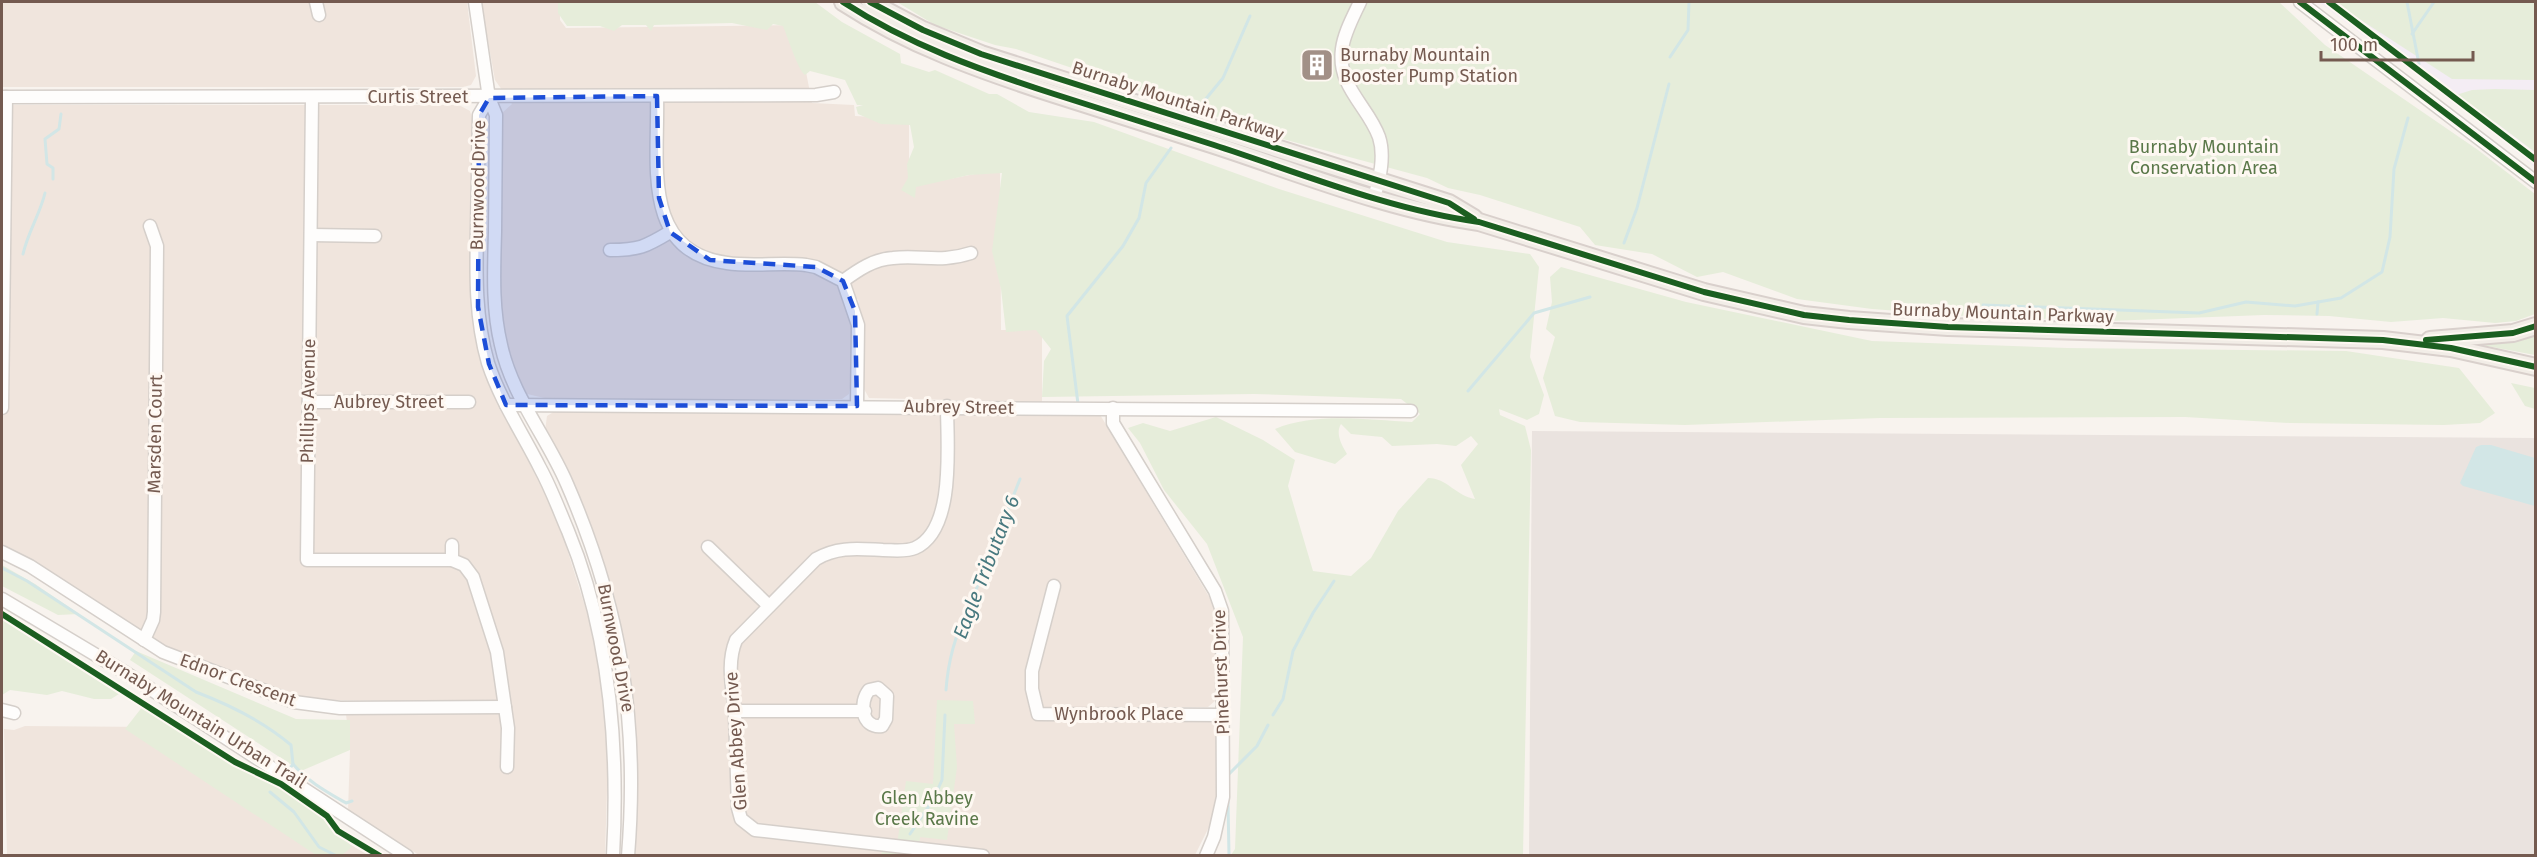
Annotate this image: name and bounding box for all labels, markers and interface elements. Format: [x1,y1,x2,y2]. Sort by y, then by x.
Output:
scale bar [2321,24,2472,62]
text: 100 m [2330,34,2378,56]
place label: Burnaby Mountain Booster Pump Station [1340,44,1518,87]
building icon: Burnaby Mountain Booster Pump Station [1299,47,1335,83]
street label: Burnaby Mountain Parkway [1069,56,1287,146]
street label: Curtis Street [368,86,469,108]
street label: Burnwood Drive [466,120,490,250]
park label: Burnaby Mountain Conservation Area [2129,136,2279,179]
street label: Burnaby Mountain Parkway [1892,298,2114,328]
street label: Phillips Avenue [296,338,320,464]
street label: Marsden Court [143,374,167,494]
street label: Aubrey Street [334,391,445,413]
street label: Aubrey Street [904,395,1015,419]
water label: Eagle Tributary 6 [948,492,1024,642]
street label: Burnwood Drive [593,582,639,714]
street label: Pinehurst Drive [1208,609,1234,735]
street label: Burnaby Mountain Urban Trail [91,645,311,793]
street label: Ednor Crescent [177,649,300,711]
street label: Glen Abbey Drive [720,671,752,811]
street label: Wynbrook Place [1054,703,1184,725]
park label: Glen Abbey Creek Ravine [875,787,979,830]

